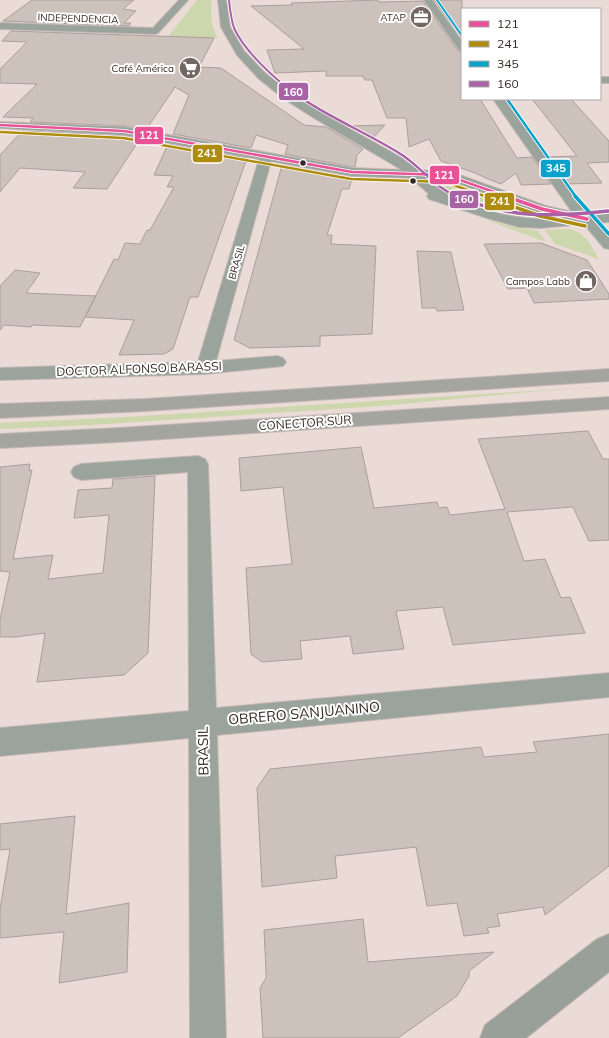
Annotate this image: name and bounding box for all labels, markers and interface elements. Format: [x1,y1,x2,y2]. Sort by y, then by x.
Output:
office icon: ATAP [408,4,434,30]
legend [461,8,601,100]
street label: INDEPENDENCIA [37,11,119,26]
place label: ATAP [380,11,406,24]
text: 121 [497,16,519,31]
text: 241 [497,36,519,51]
supermarket icon: Café América [177,55,203,81]
text: 345 [497,56,519,71]
place label: Café América [112,62,174,75]
text: 160 [497,76,519,91]
line badge: 160 [278,82,309,101]
text: 160 [283,85,303,99]
line badge: 121 [134,126,164,145]
text: 121 [139,128,159,142]
line badge: 241 [192,144,223,163]
text: 241 [197,146,217,160]
unlabelled marker [298,158,308,168]
line badge: 345 [540,159,571,178]
text: 345 [546,161,566,175]
line badge: 121 [429,165,460,185]
text: 121 [434,168,454,182]
unlabelled marker [408,176,418,186]
line badge: 160 [449,190,479,209]
text: 160 [454,192,474,206]
line badge: 241 [484,192,515,211]
text: 241 [490,194,510,208]
street label: BRASIL [225,243,248,281]
shop icon: Campos Labb [573,268,599,294]
place label: Campos Labb [506,275,570,288]
street label: DOCTOR ALFONSO BARASSI [56,358,222,379]
street label: CONECTOR SUR [258,412,352,433]
street label: OBRERO SANJUANINO [227,697,381,729]
street label: BRASIL [194,726,212,776]

